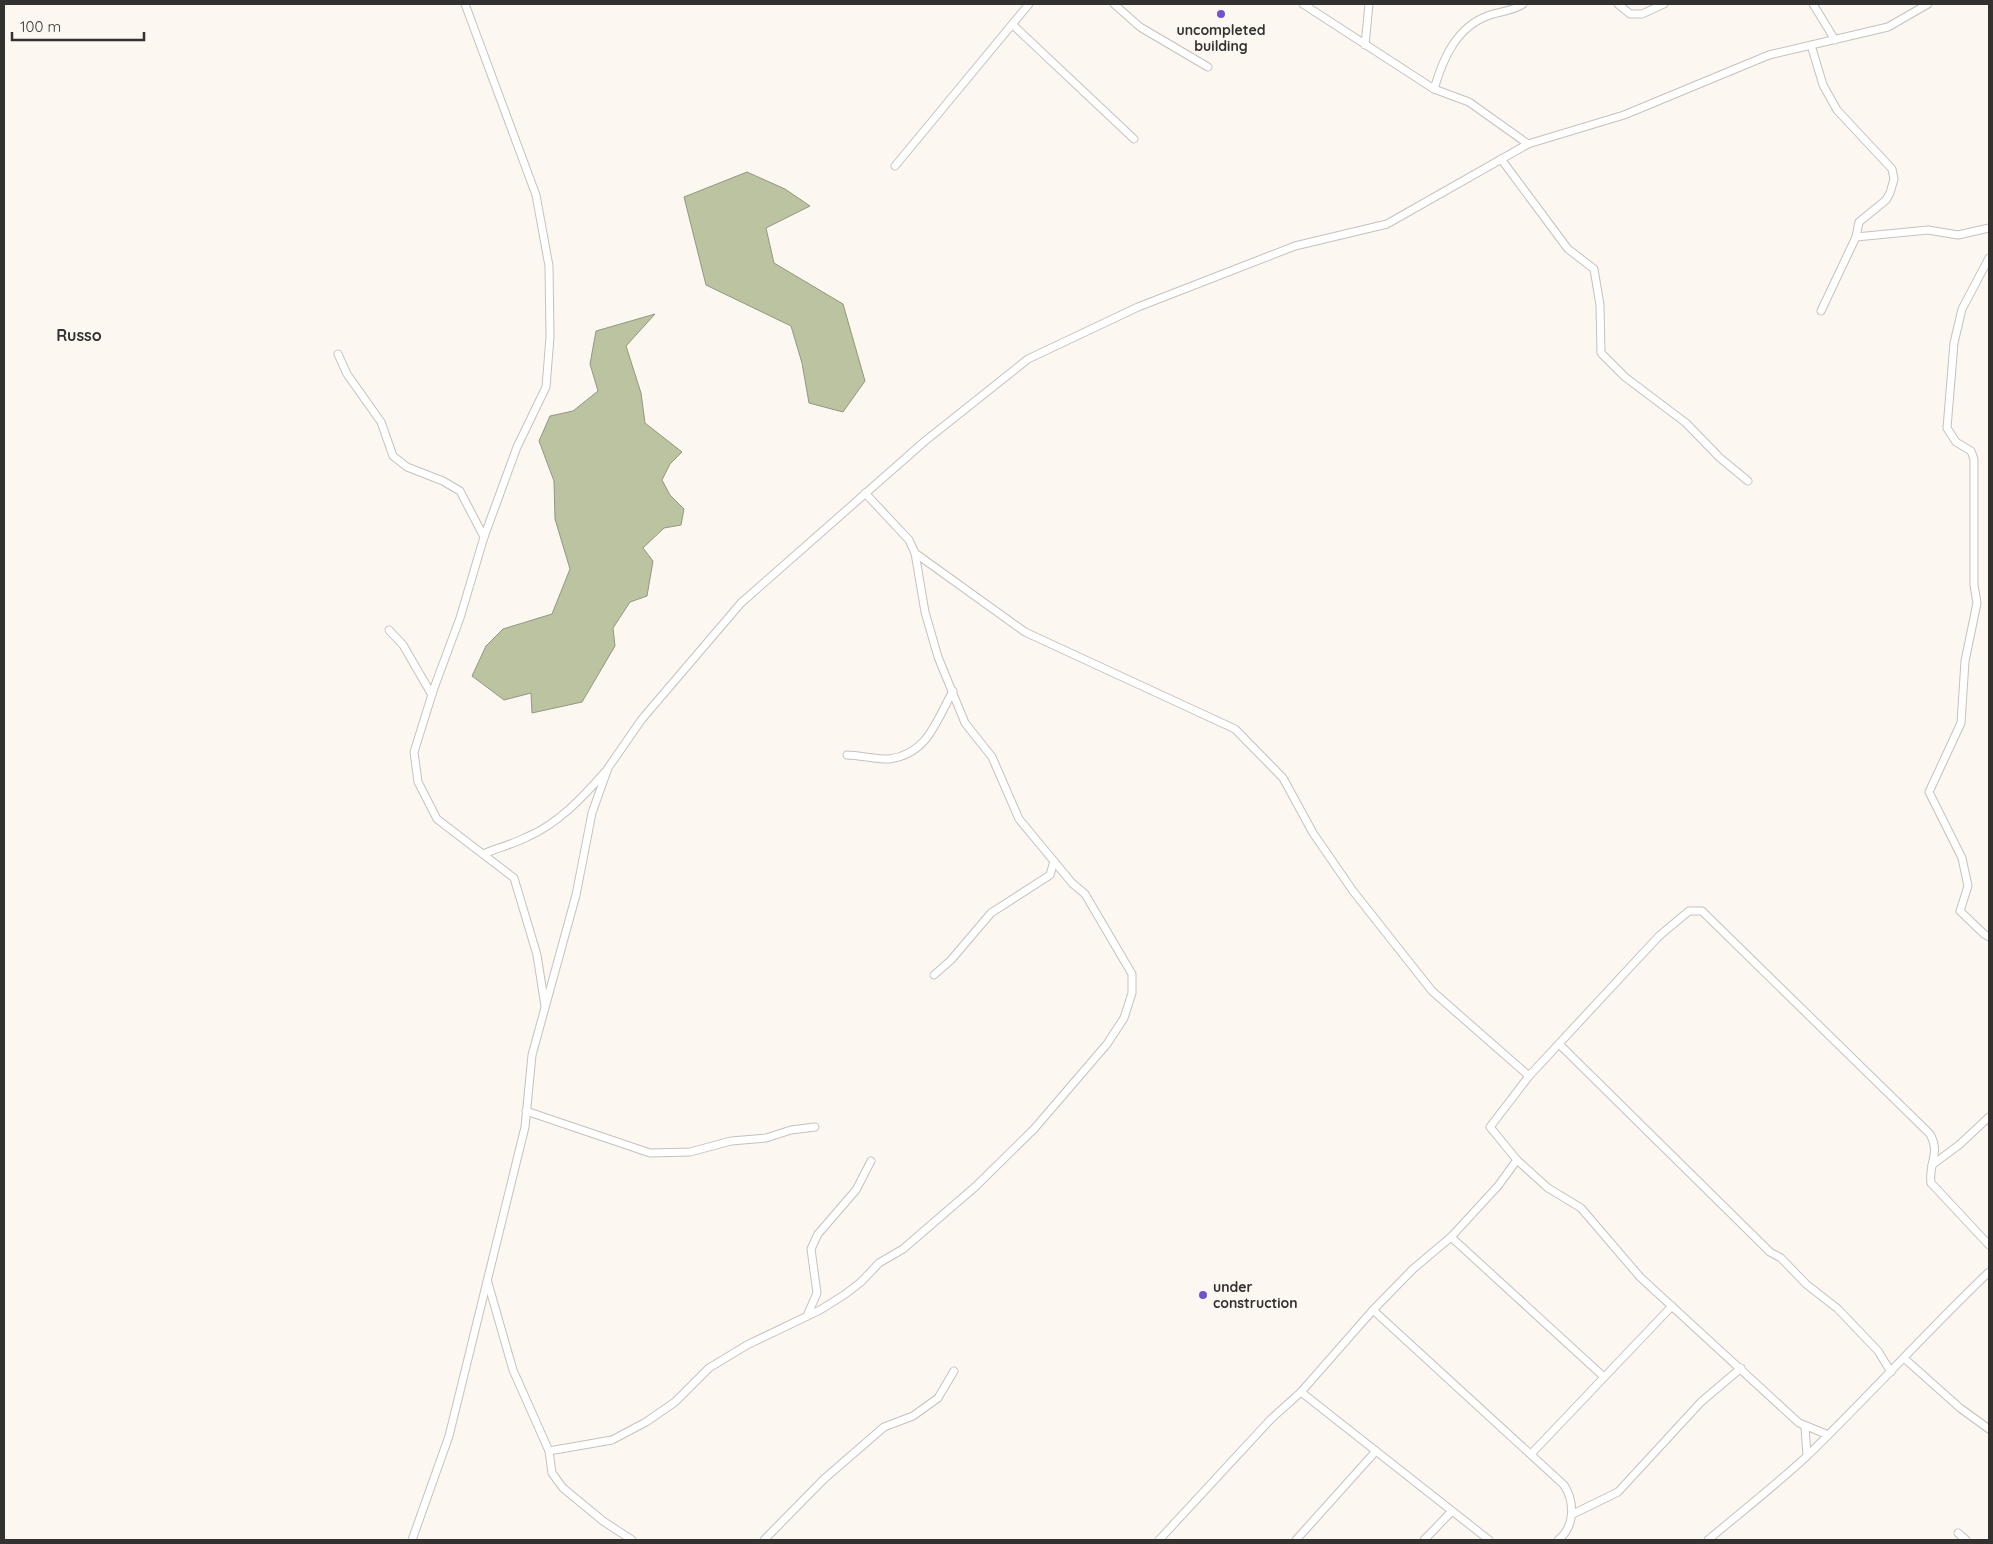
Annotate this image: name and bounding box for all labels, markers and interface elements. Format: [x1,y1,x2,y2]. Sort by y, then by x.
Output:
marker: uncompleted building [1215,8,1227,20]
scale bar [12,10,145,42]
text: 100 m [20,17,61,36]
place label: uncompleted building [1177,21,1265,55]
district label: Russo [56,325,102,345]
place label: under construction [1213,1278,1298,1312]
marker: under construction [1197,1289,1209,1301]

